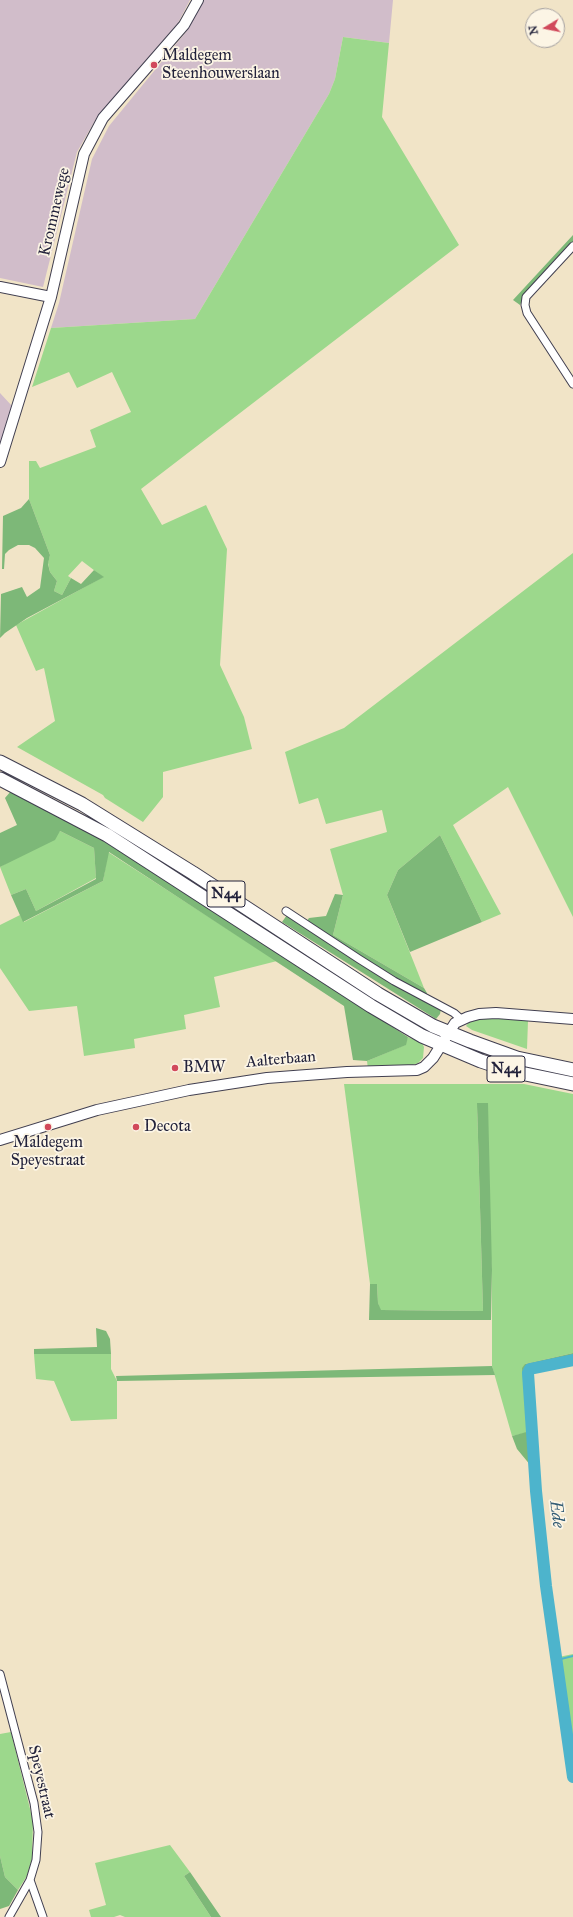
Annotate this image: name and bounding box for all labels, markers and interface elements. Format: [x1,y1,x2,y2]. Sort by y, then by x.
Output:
north arrow [525,8,565,48]
text: N [526,24,541,36]
place label: Maldegem Steenhouwerslaan [162,46,280,84]
marker: Maldegem Steenhouwerslaan [149,60,159,70]
street label: Krommewege [36,166,74,258]
road number: N44 [207,881,245,907]
street label: Aalterbaan [245,1047,317,1073]
road number: N44 [487,1056,525,1082]
place label: BMW [183,1058,225,1078]
marker: BMW [170,1063,180,1073]
place label: Decota [144,1117,191,1137]
marker: Maldegem Speyestraat [43,1122,53,1132]
marker: Decota [131,1122,141,1132]
place label: Maldegem Speyestraat [11,1133,85,1171]
water label: Ede [544,1499,568,1529]
street label: Speyestraat [23,1744,59,1820]

